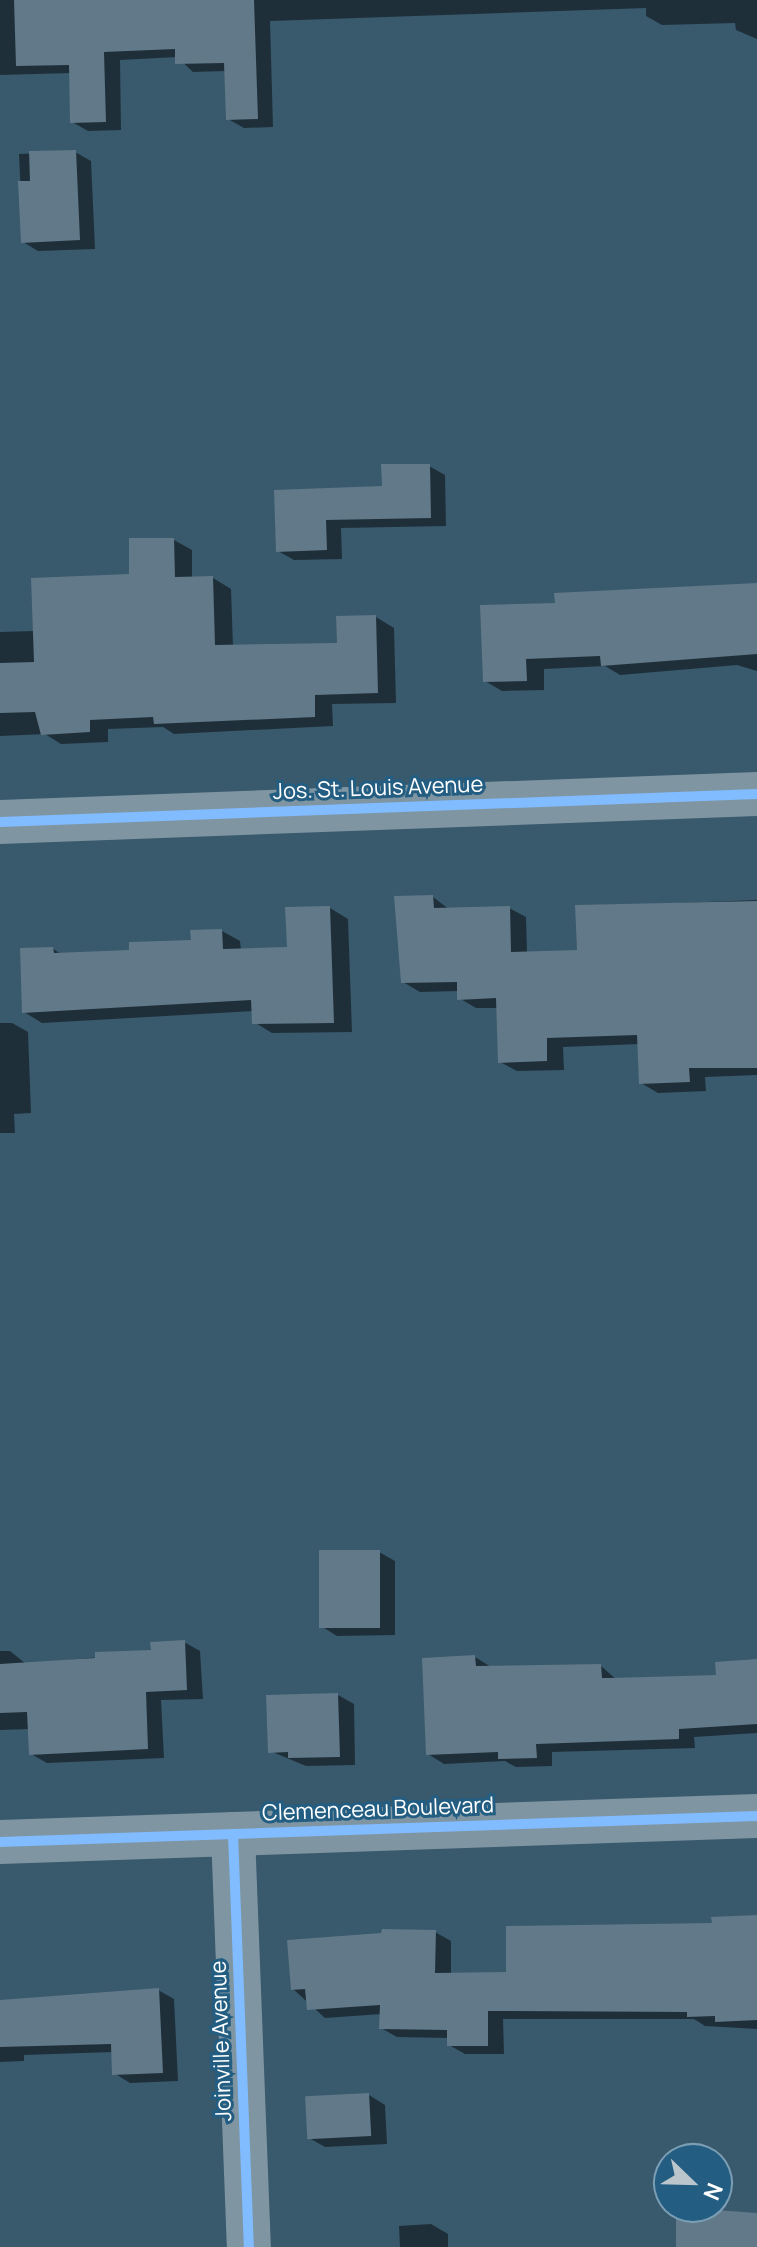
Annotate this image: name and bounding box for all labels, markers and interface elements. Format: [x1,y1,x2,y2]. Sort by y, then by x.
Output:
street label: Jos. St. Louis Avenue [272,771,484,805]
street label: Clemenceau Boulevard [261,1792,495,1826]
street label: Joinville Avenue [205,1960,237,2122]
north arrow [653,2143,733,2223]
text: N [696,2178,730,2205]

